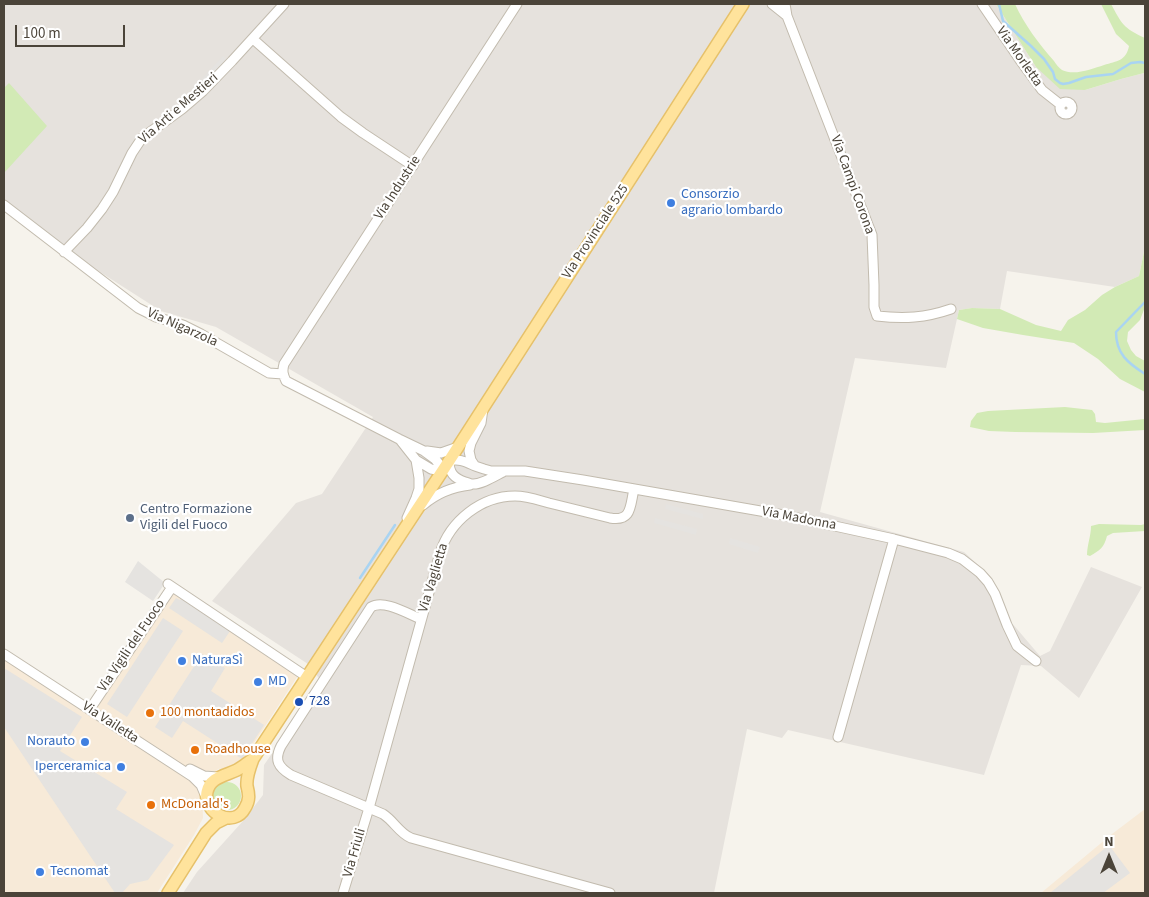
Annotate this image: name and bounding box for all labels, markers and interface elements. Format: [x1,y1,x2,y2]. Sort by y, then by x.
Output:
scale bar [18,15,128,47]
text: 100 m [23,23,61,44]
street label: Via Morletta [992,24,1046,90]
street label: Via Arti e Mestieri [136,70,222,148]
street label: Via Campi Corona [826,133,878,237]
street label: Via Industrie [371,153,425,223]
street label: Via Provinciale 525 [559,182,633,282]
place label: Consorzio agrario lombardo [681,187,783,220]
marker: Consorzio agrario lombardo [665,197,677,209]
street label: Via Nigarzola [144,305,220,351]
place label: Centro Formazione Vigili del Fuoco [140,502,252,534]
street label: Via Madonna [760,504,838,534]
marker: Centro Formazione Vigili del Fuoco [124,512,136,524]
street label: Via Vaglietta [416,541,452,615]
street label: Via Vigili del Fuoco [95,596,169,696]
place label: NaturaSì [192,653,243,669]
marker: NaturaSì [176,655,188,667]
place label: MD [268,674,287,690]
marker: MD [252,676,264,688]
place label: 728 [309,694,330,710]
marker: 728 [293,696,305,708]
street label: Via Vailetta [78,698,142,748]
place label: 100 montadidos [160,705,254,721]
marker: 100 montadidos [144,707,156,719]
place label: Norauto [27,734,75,750]
marker: Norauto [79,736,91,748]
place label: Roadhouse [205,742,271,758]
marker: Roadhouse [189,744,201,756]
place label: Iperceramica [35,759,111,775]
marker: Iperceramica [115,761,127,773]
place label: McDonald's [161,797,229,813]
marker: McDonald's [145,799,157,811]
street label: Via Friuli [340,827,370,879]
north arrow [1084,832,1134,882]
text: N [1104,832,1114,852]
place label: Tecnomat [50,864,108,880]
marker: Tecnomat [34,866,46,878]

